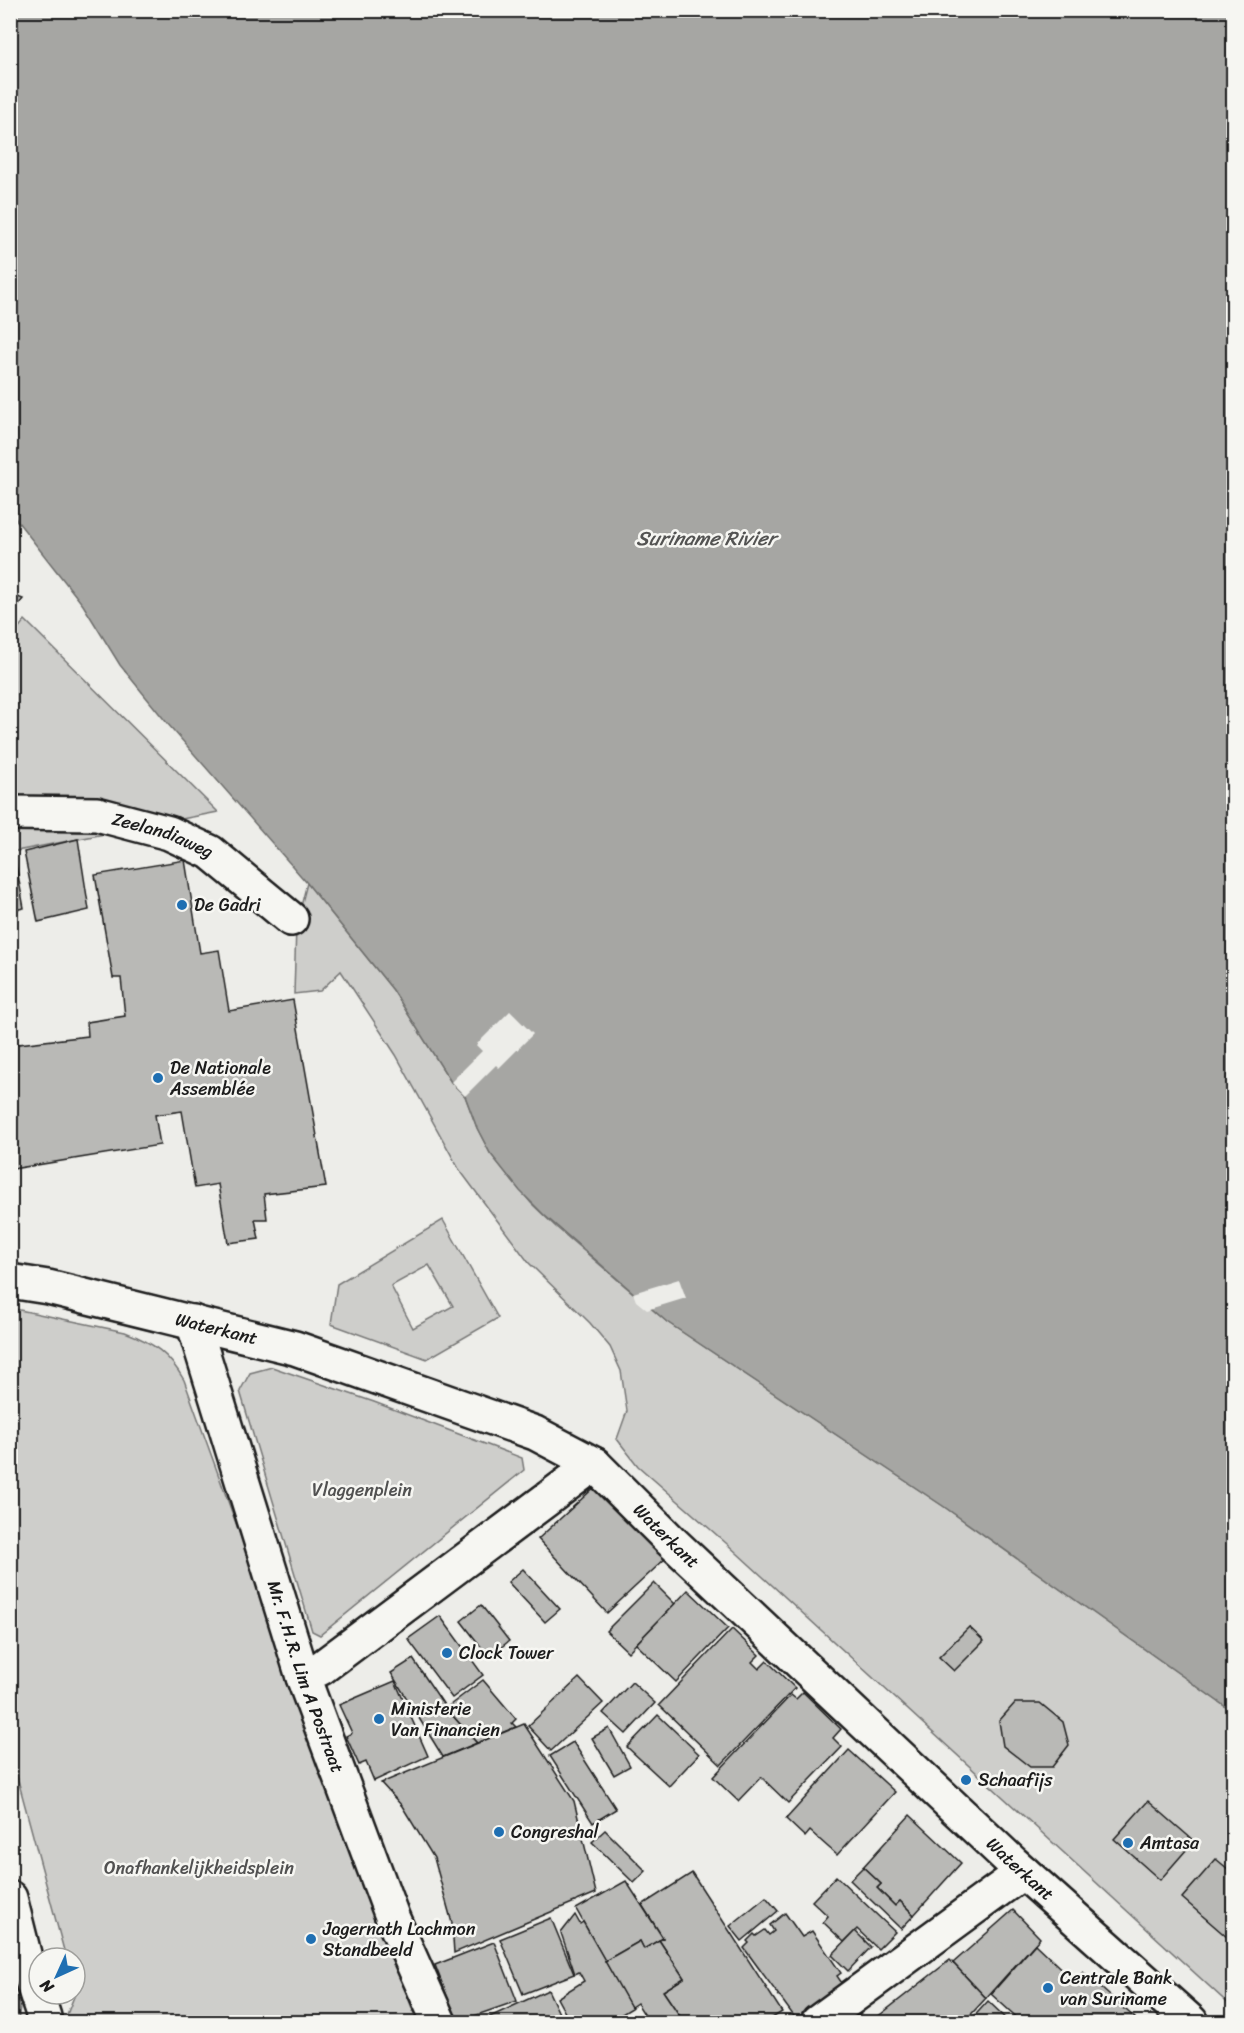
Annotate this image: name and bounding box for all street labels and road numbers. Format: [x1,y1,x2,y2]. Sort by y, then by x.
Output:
street label: Zeelandiaweg [108,803,219,867]
street label: Waterkant [172,1303,261,1354]
street label: Waterkant [625,1495,707,1577]
street label: Mr. F.H.R. Lim A Postraat [258,1576,353,1778]
street label: Waterkant [978,1829,1062,1909]

